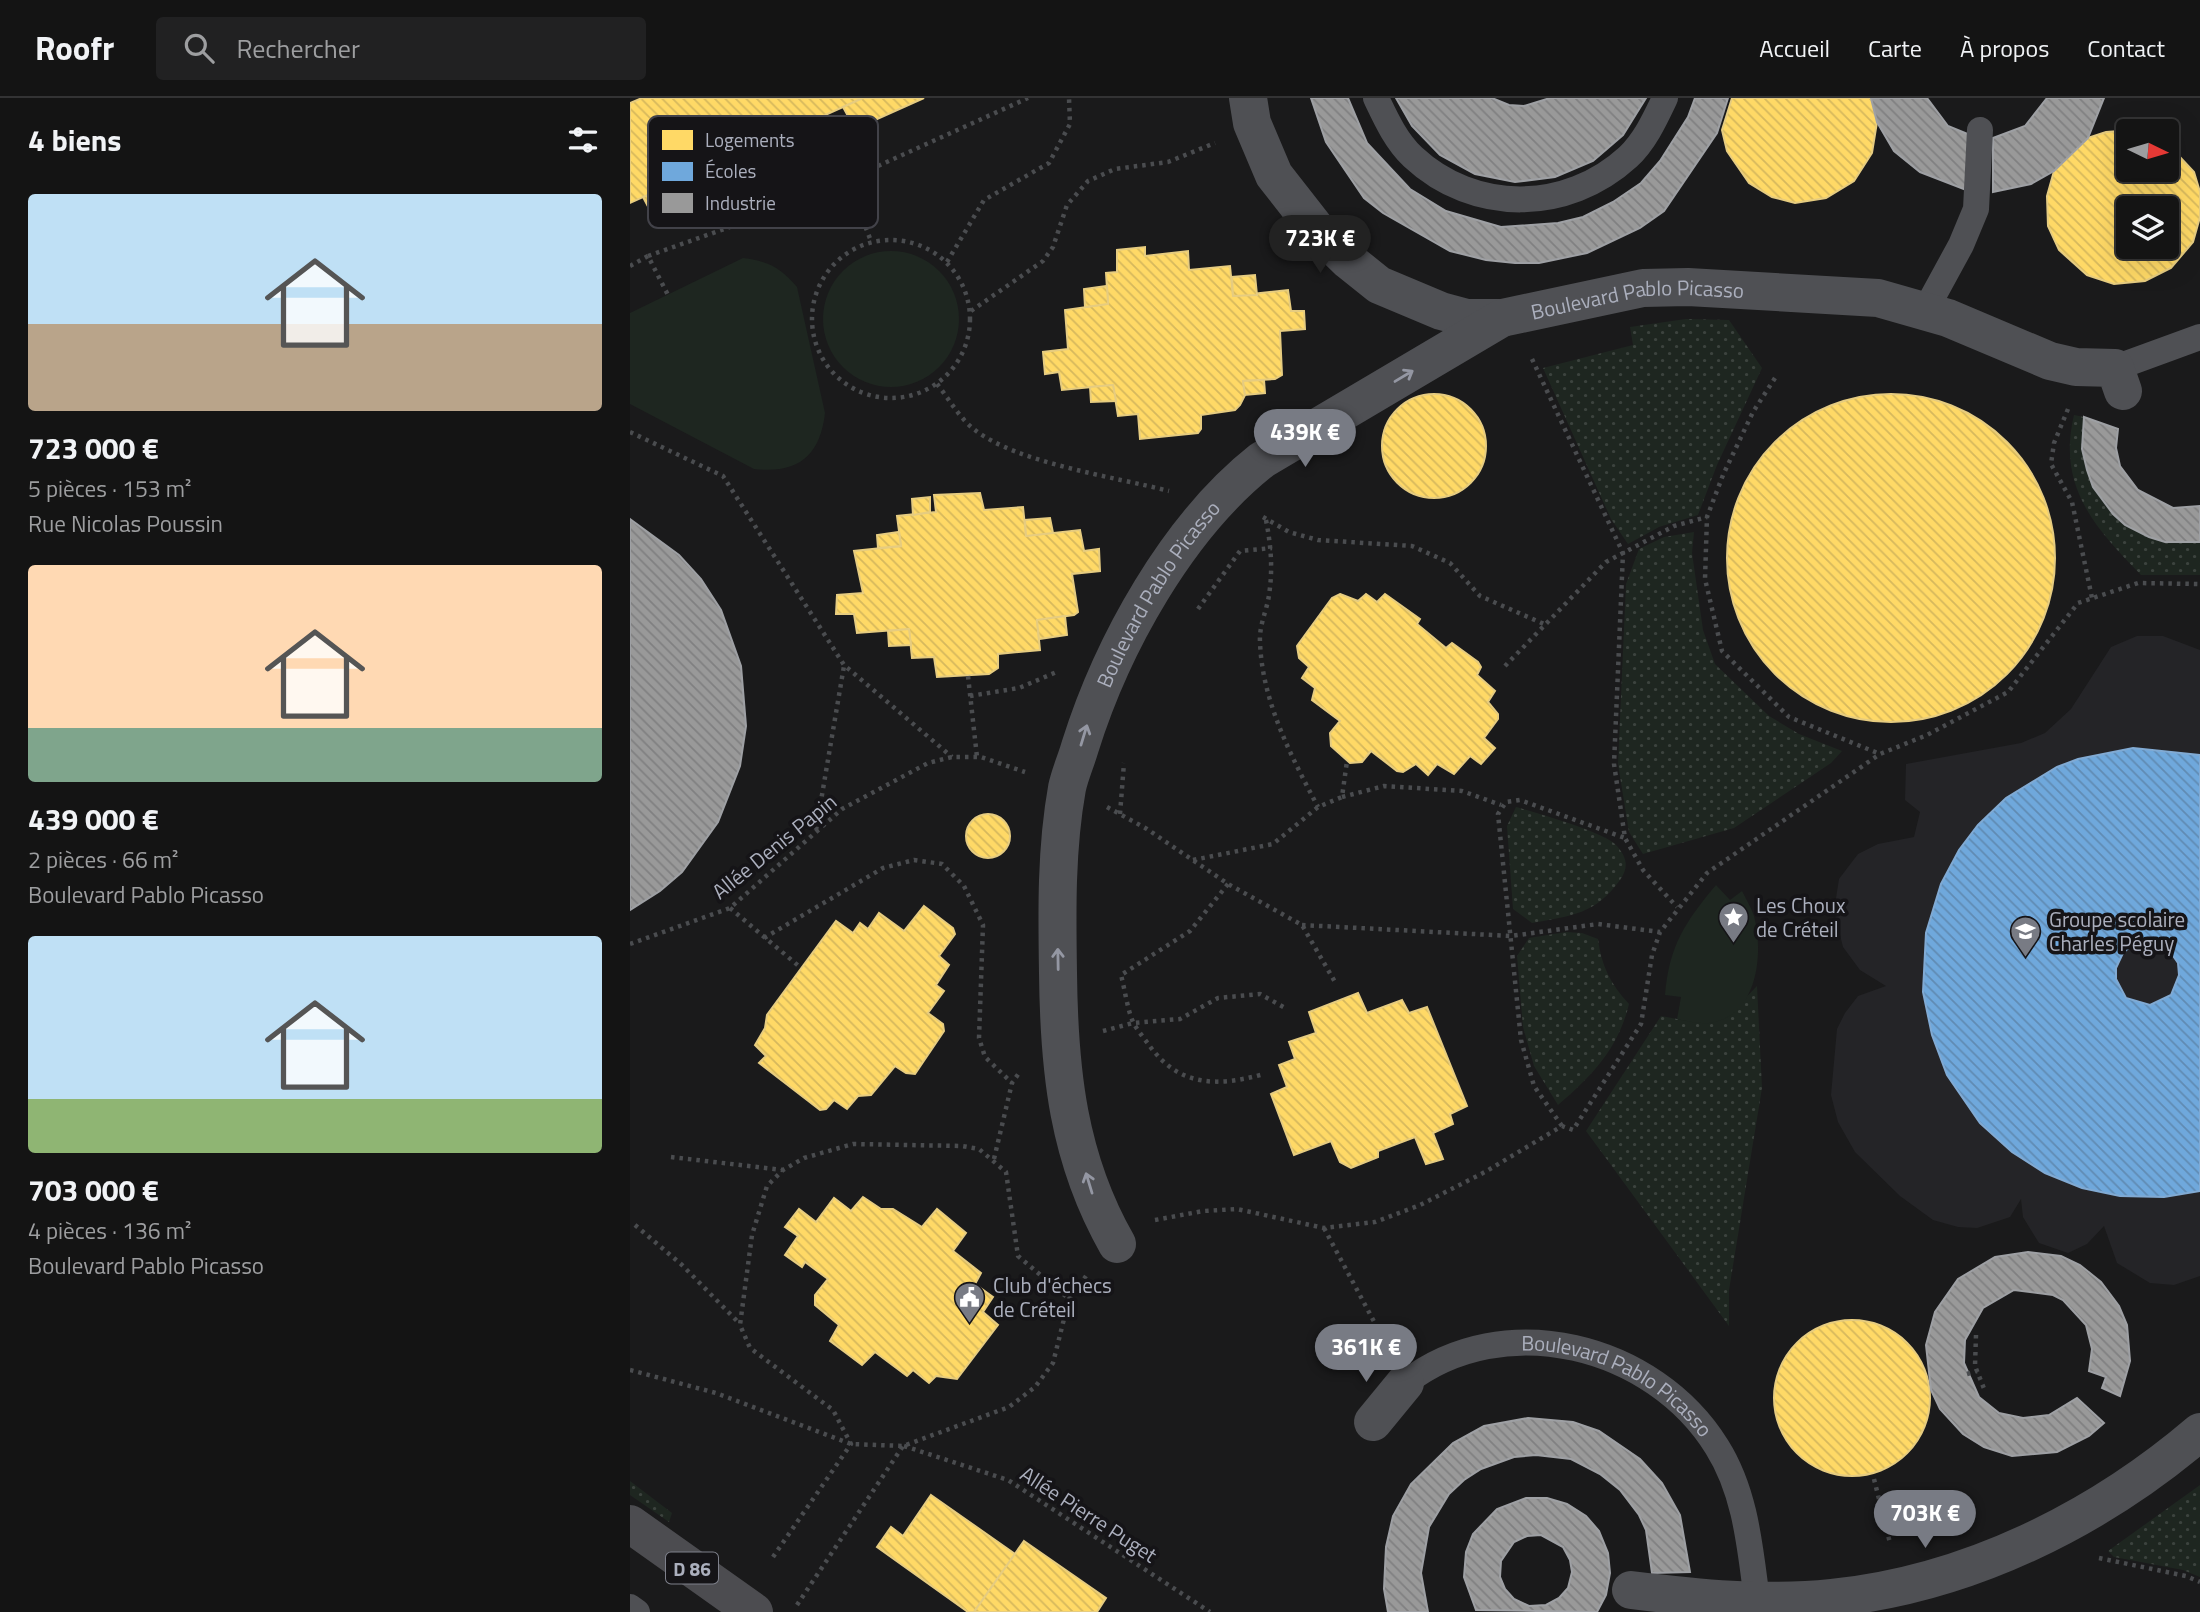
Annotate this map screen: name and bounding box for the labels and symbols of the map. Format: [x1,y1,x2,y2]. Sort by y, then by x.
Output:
legend [648,116,878,228]
north arrow [2116,119,2179,182]
text: Logements [705,125,795,154]
text: Écoles [705,156,757,185]
text: Industrie [705,188,776,217]
pin: 723K € [1263,216,1377,275]
street label: Boulevard Pablo Picasso [1528,271,1745,327]
one-way arrow [1394,369,1414,383]
pin: 439K € [1248,410,1362,469]
street label: Boulevard Pablo Picasso [1088,493,1227,692]
one-way arrow [1079,724,1092,746]
street label: Allée Denis Papin [705,786,843,906]
place label: Les Choux de Créteil [1756,889,1846,945]
place icon: Les Choux de Créteil [1716,900,1750,944]
place label: Groupe scolaire Charles Péguy [2049,903,2185,959]
school or university icon: Groupe scolaire Charles Péguy [2009,914,2043,958]
one-way arrow [1051,948,1065,971]
one-way arrow [1081,1172,1094,1194]
place label: Club d'échecs de Créteil [993,1269,1112,1325]
public building icon: Club d'échecs de Créteil [953,1280,987,1324]
pin: 361K € [1309,1324,1423,1384]
street label: Boulevard Pablo Picasso [1521,1326,1721,1443]
street label: Allée Pierre Puget [1014,1458,1164,1571]
pin: 703K € [1868,1490,1982,1550]
road number: D 86 [666,1552,718,1584]

